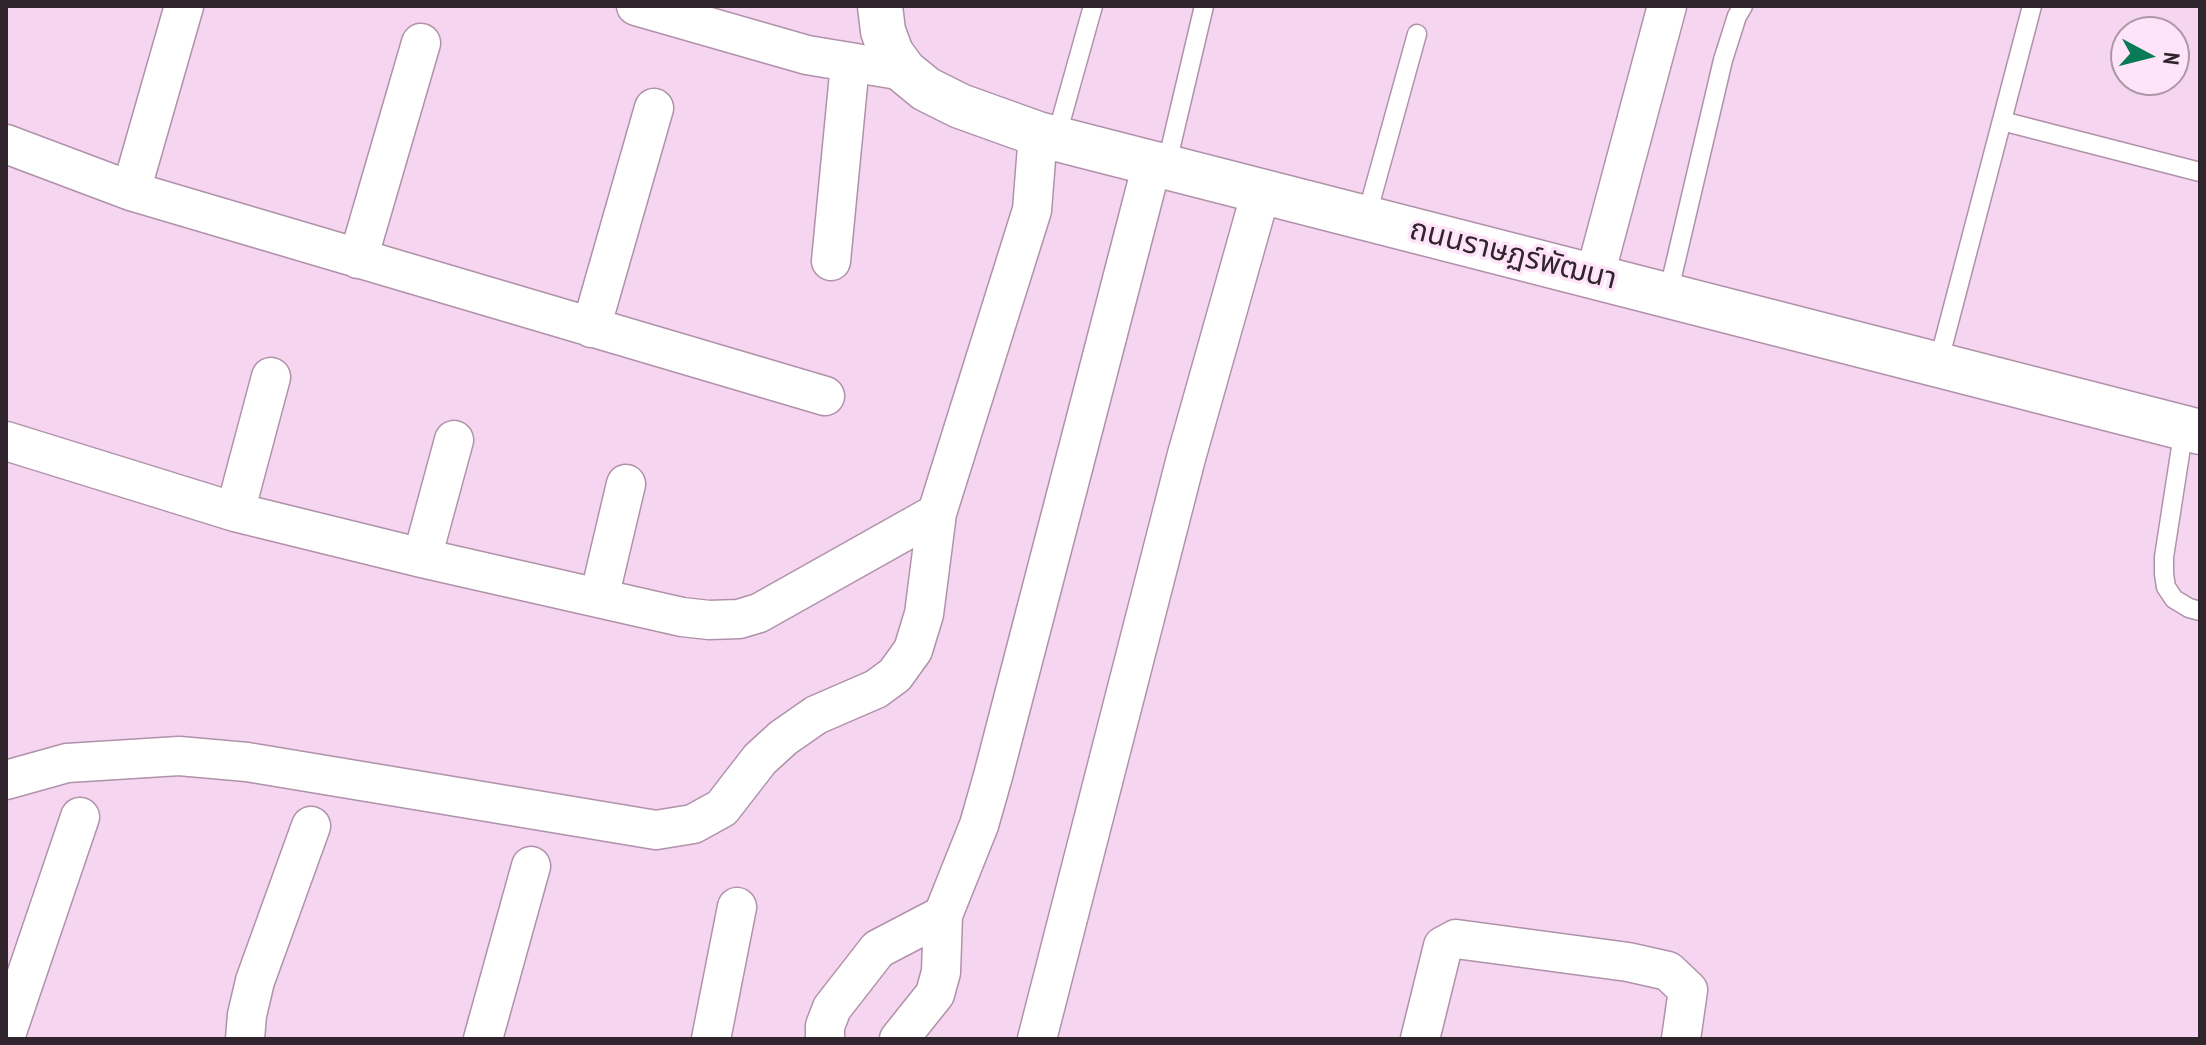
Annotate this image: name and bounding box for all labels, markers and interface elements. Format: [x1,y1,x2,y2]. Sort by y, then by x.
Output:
north arrow [2110,16,2190,96]
text: N [2157,51,2186,66]
street label: ถนนราษฏร์พัฒนา [1406,212,1620,298]

